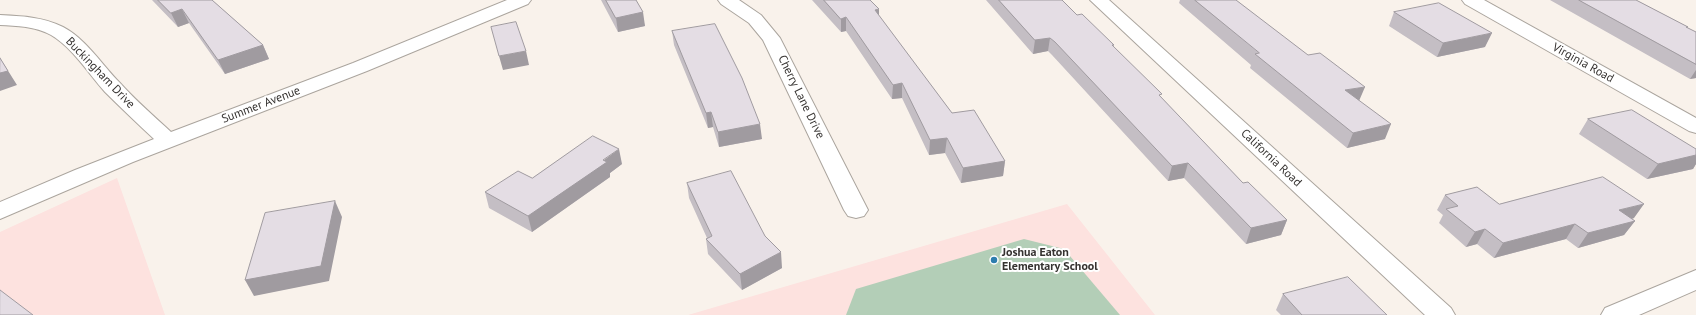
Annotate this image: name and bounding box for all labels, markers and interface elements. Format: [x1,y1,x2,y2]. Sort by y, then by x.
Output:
street label: Buckingham Drive [62,34,138,112]
street label: Virginia Road [1550,40,1616,86]
street label: Cherry Lane Drive [775,53,827,141]
street label: Summer Avenue [220,83,302,127]
street label: California Road [1238,126,1304,190]
place label: Joshua Eaton Elementary School [1002,246,1098,274]
marker: Joshua Eaton Elementary School [989,255,999,265]

